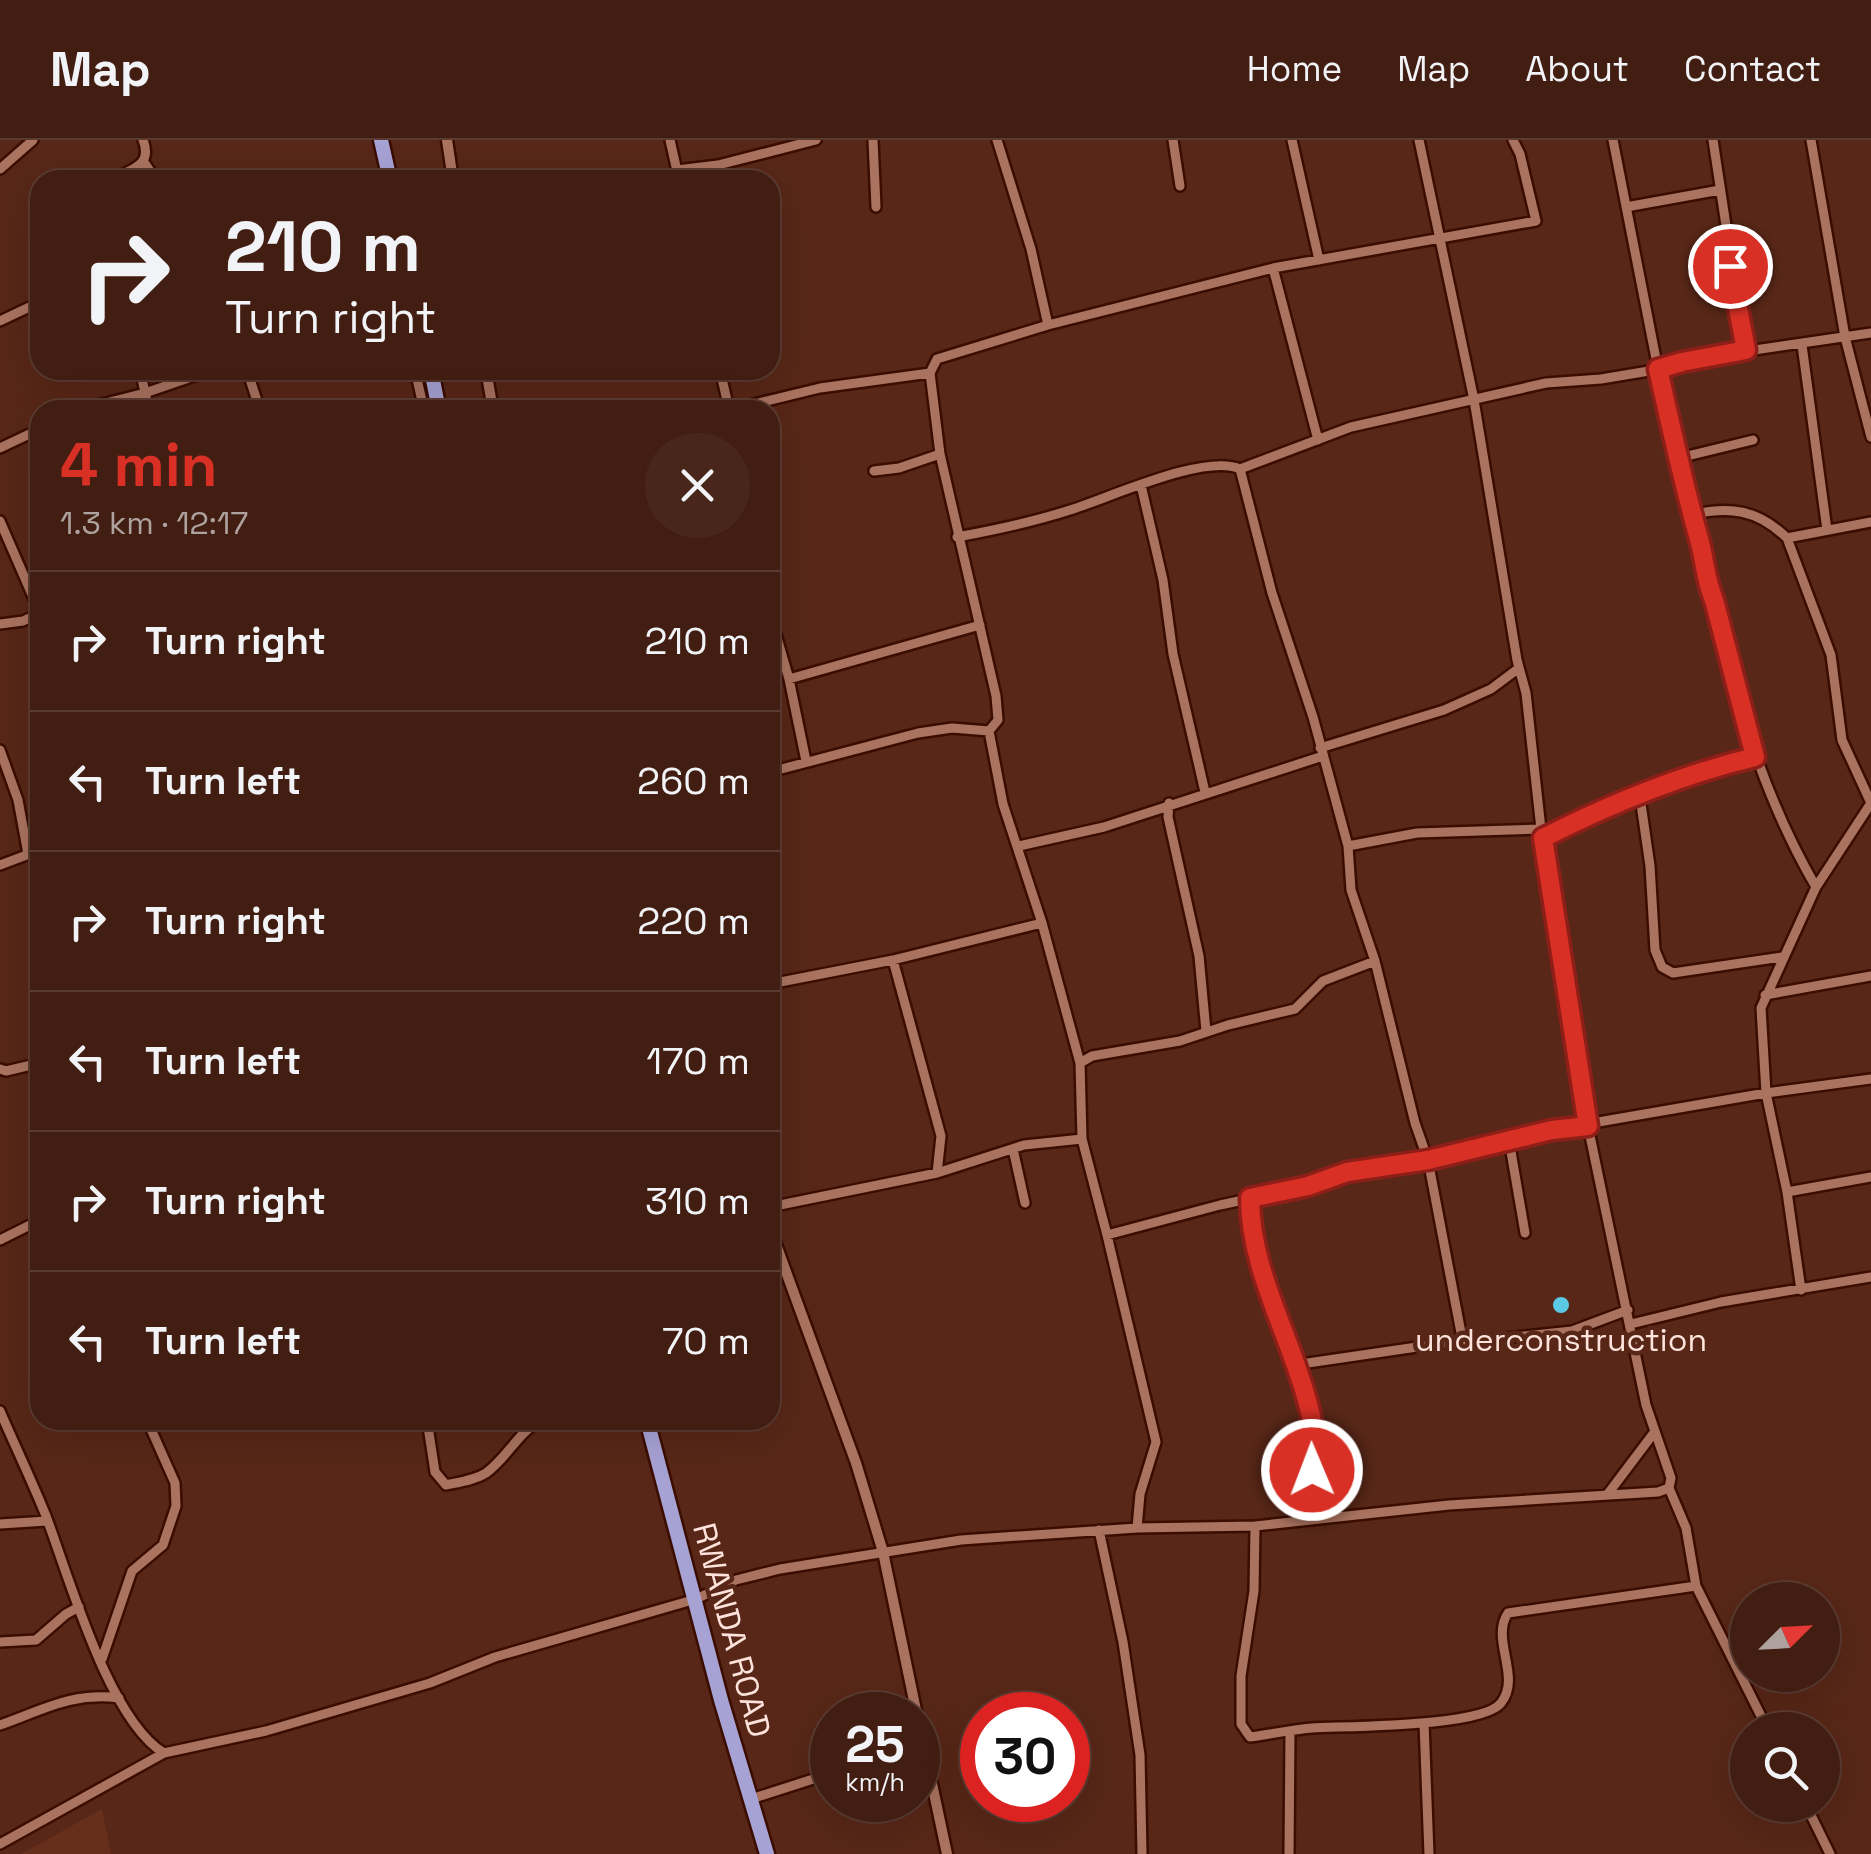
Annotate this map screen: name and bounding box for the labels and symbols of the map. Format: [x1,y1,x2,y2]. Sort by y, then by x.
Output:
pin [1688,224,1773,309]
marker: underconstruction [1550,1294,1572,1316]
place label: underconstruction [1415,1320,1707,1360]
position arrow [1260,1418,1364,1522]
street label: RWANDA ROAD [684,1518,780,1742]
north arrow [1730,1582,1840,1692]
speed limit sign: 30 [960,1692,1090,1822]

